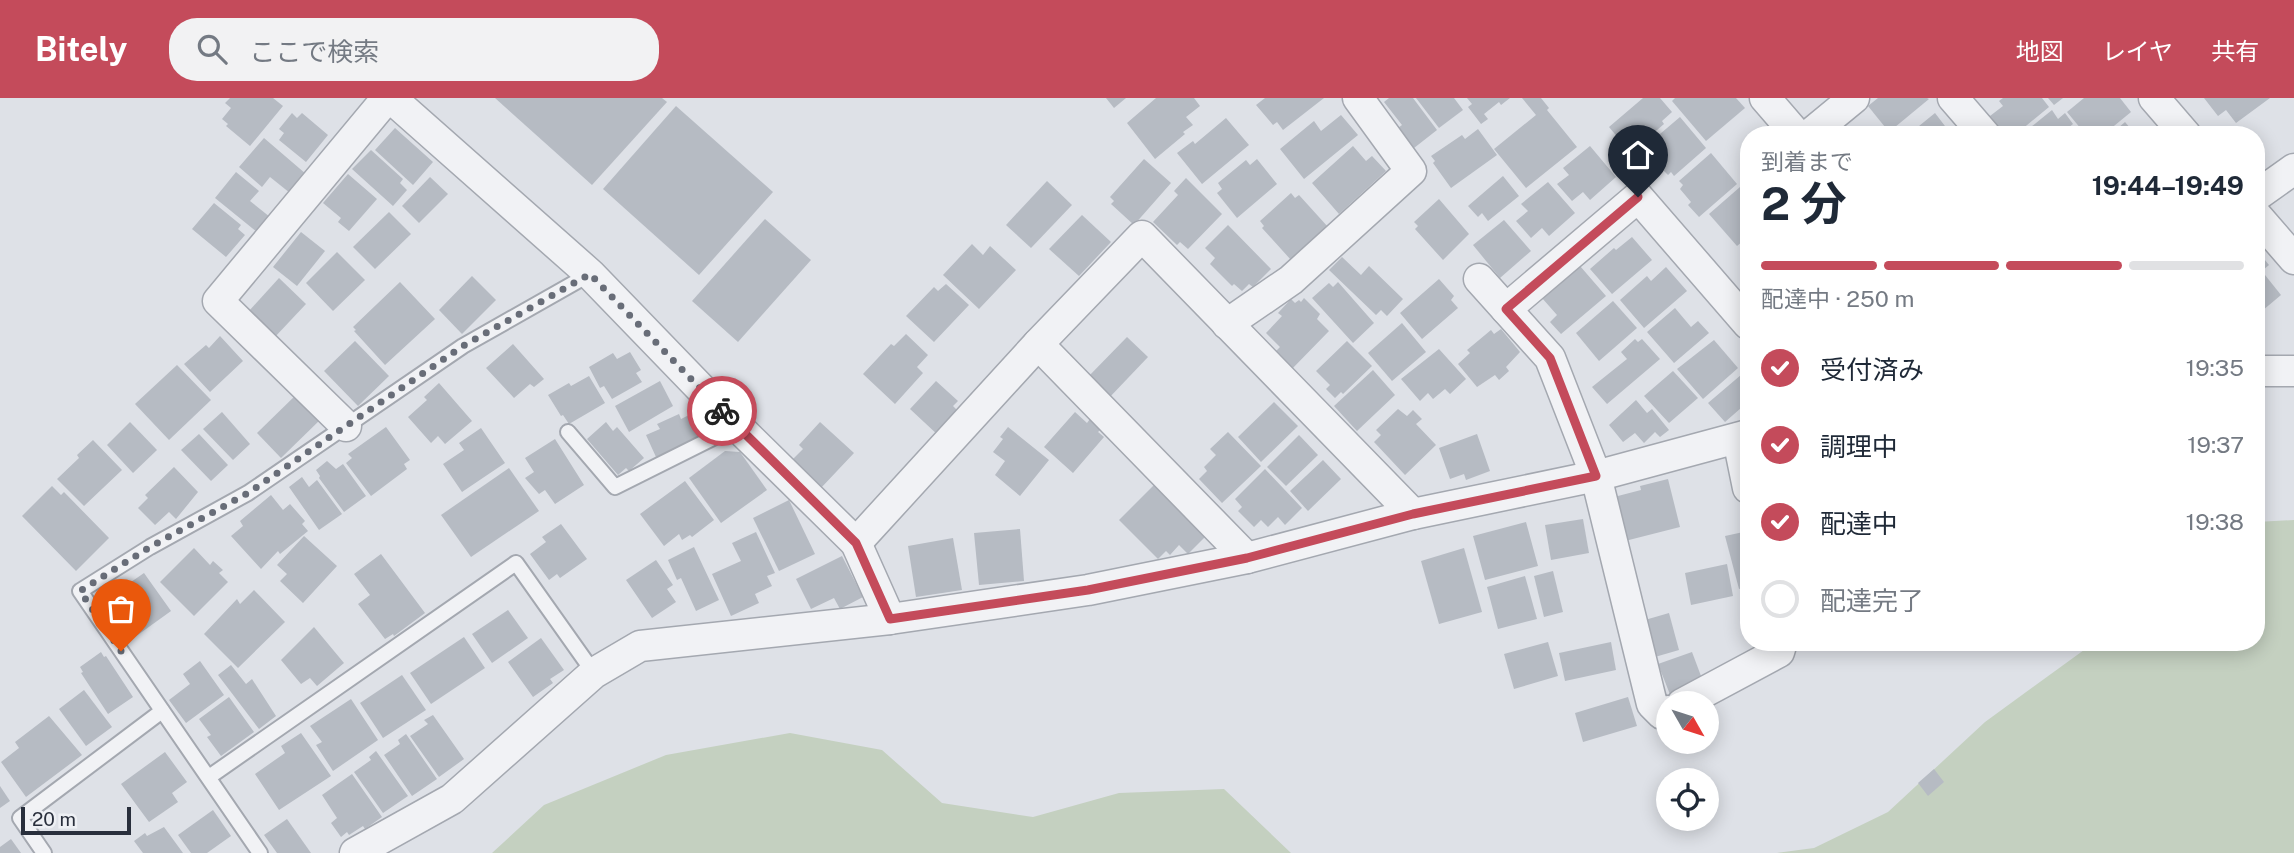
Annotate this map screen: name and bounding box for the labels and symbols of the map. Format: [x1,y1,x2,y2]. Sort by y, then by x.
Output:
pin [1608,125,1668,197]
courier [687,376,757,446]
pin [91,579,151,651]
north arrow [1656,691,1718,754]
scale bar [21,804,131,836]

